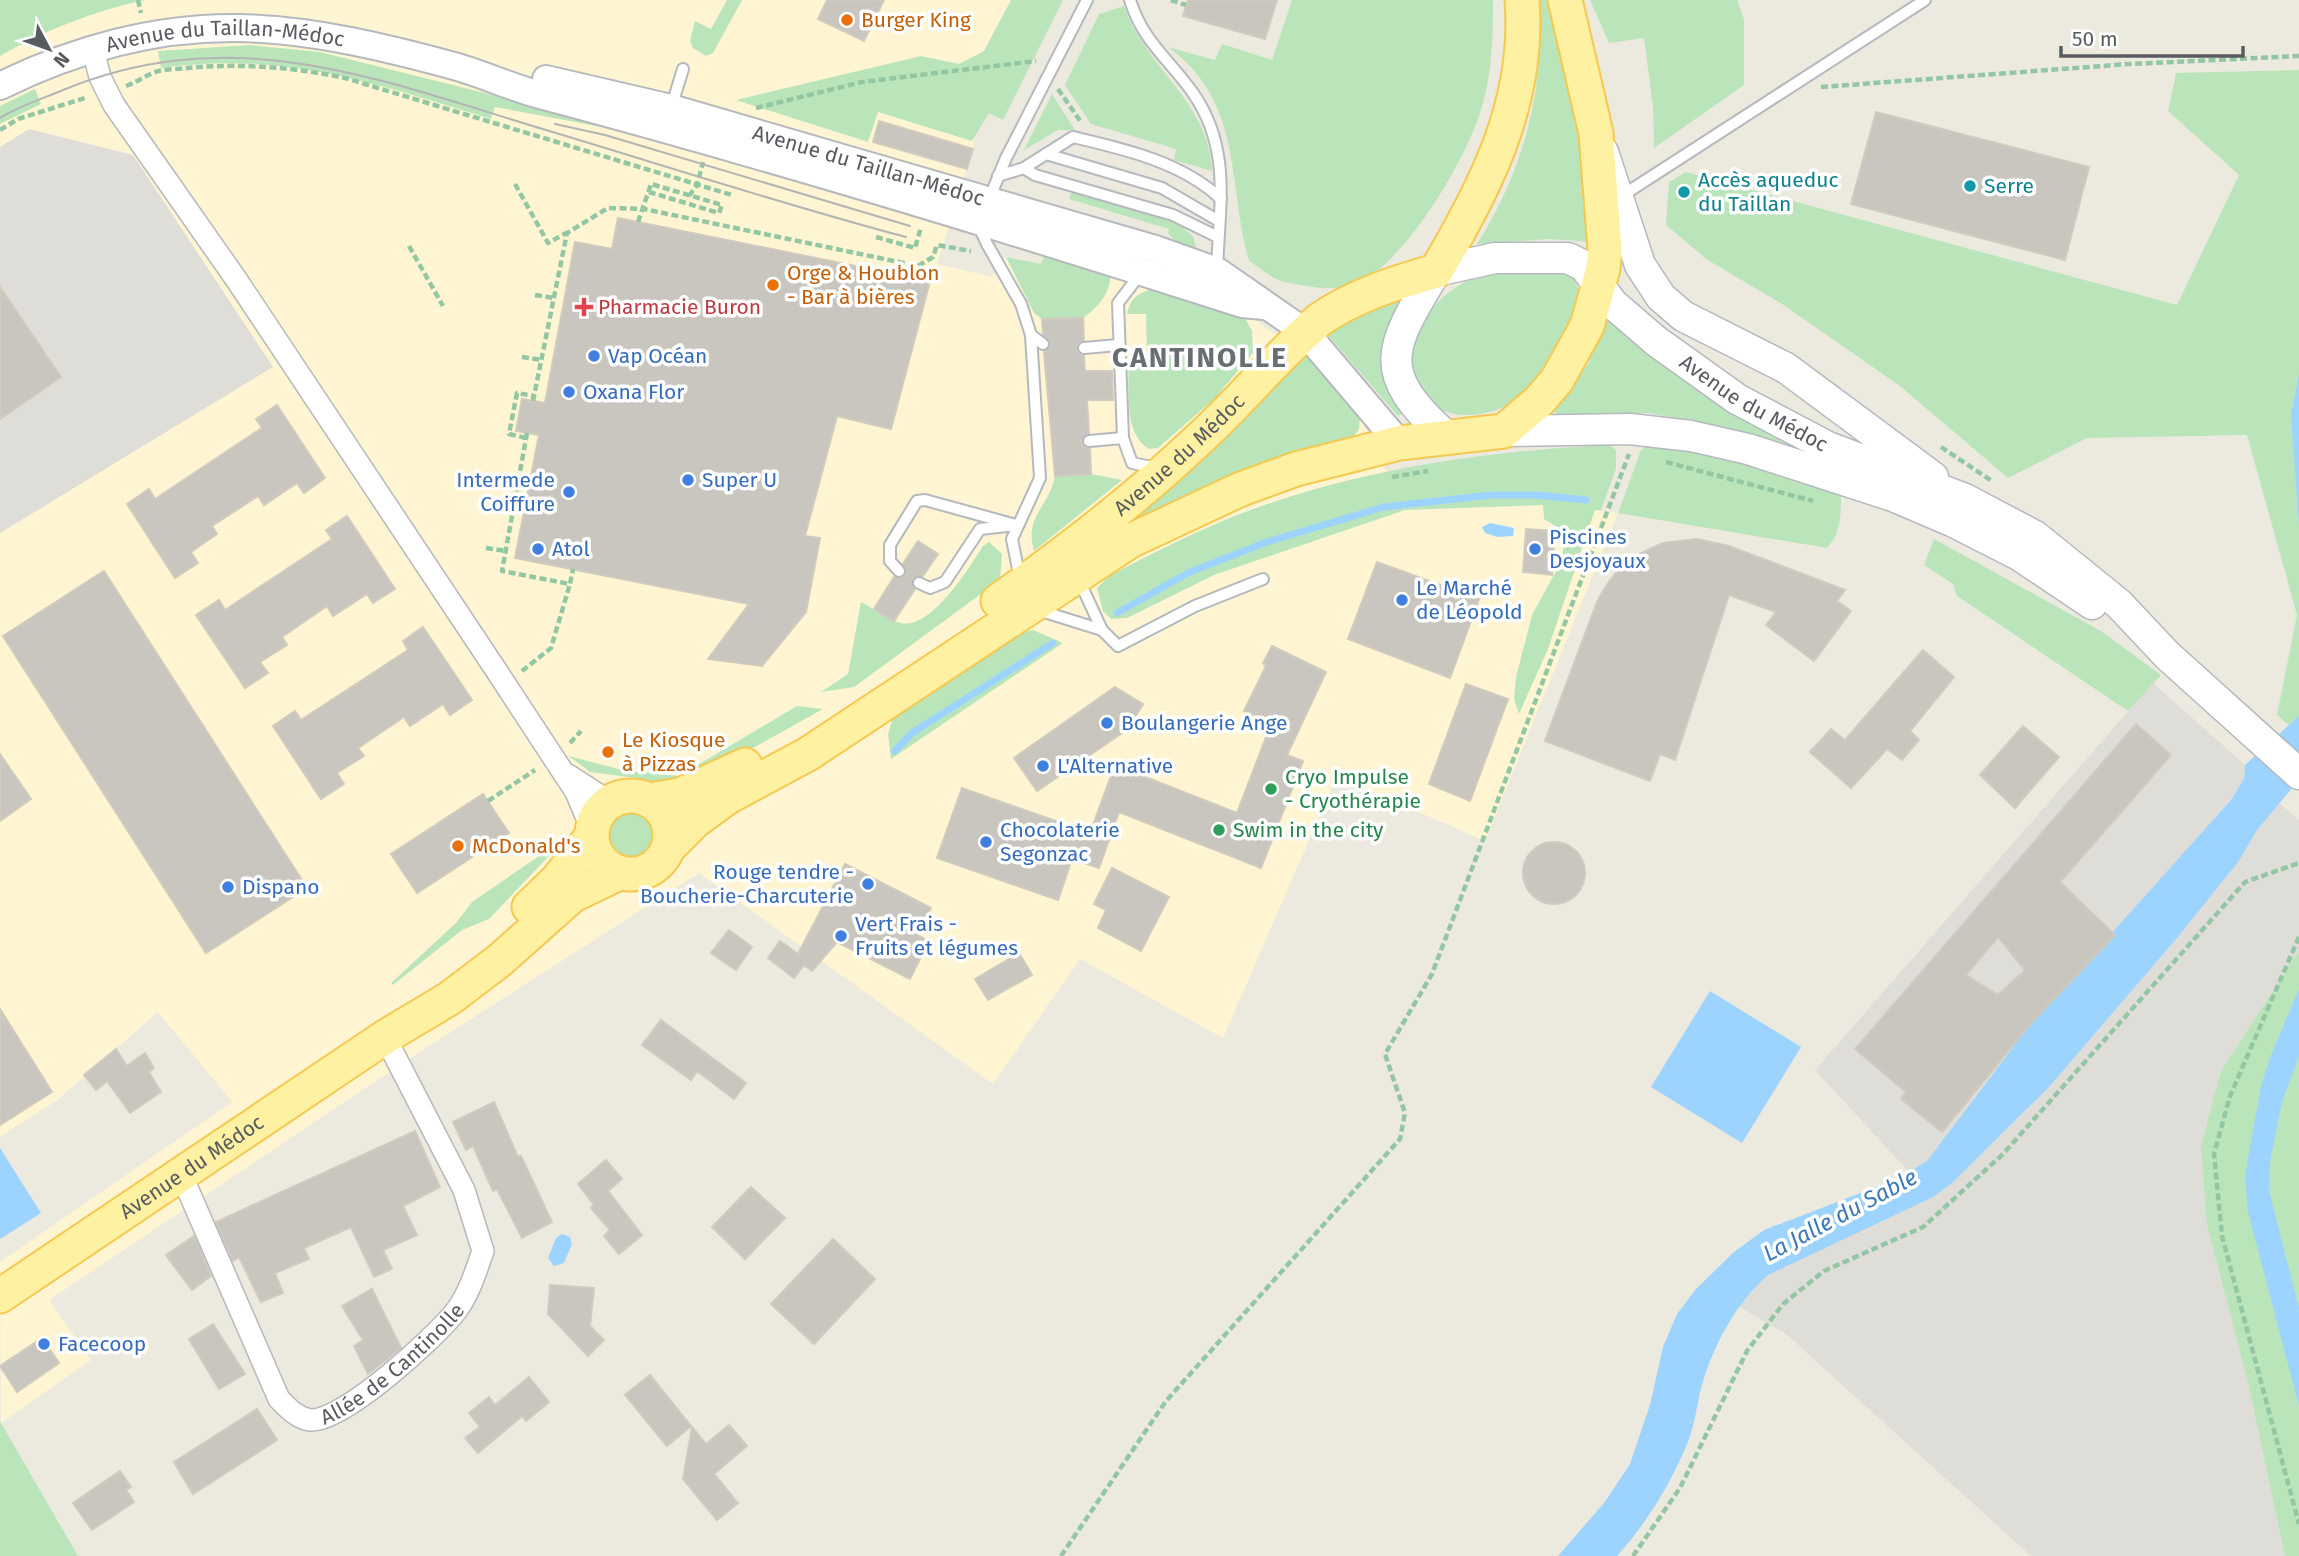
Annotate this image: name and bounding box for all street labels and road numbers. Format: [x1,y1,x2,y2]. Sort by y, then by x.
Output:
street label: Avenue du Taillan-Médoc [103,15,346,58]
street label: Avenue du Taillan-Médoc [750,119,987,212]
street label: Avenue du Médoc [1675,349,1832,458]
street label: Avenue du Médoc [1108,389,1250,521]
street label: Avenue du Médoc [115,1109,269,1225]
street label: Allée de Cantinolle [317,1298,470,1431]

